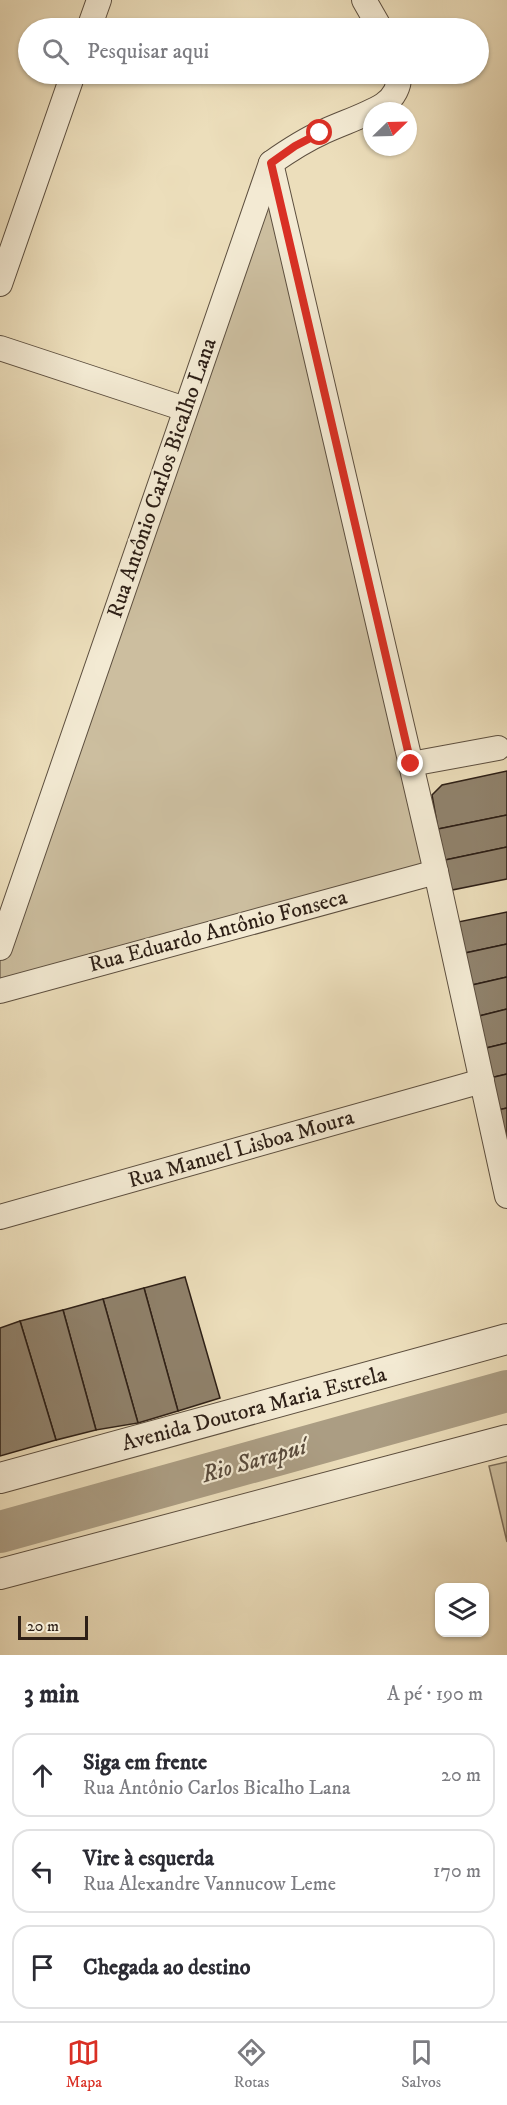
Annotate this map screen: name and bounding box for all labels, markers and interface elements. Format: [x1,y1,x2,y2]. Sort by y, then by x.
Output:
search box [18,18,489,84]
icon: search [39,35,72,68]
text: Pesquisar aqui [87,38,209,65]
north arrow [363,102,417,156]
route start [306,119,332,145]
street label: Rua Antônio Carlos Bicalho Lana [101,334,223,621]
route end [397,750,423,776]
street label: Rua Eduardo Antônio Fonseca [86,883,351,978]
street label: Rua Manuel Lisboa Moura [125,1104,358,1194]
street label: Avenida Doutora Maria Estrela [119,1360,390,1457]
water label: Rio Sarapuí [197,1431,314,1490]
map controls [435,1583,489,1637]
button: layers [435,1583,489,1637]
scale bar [18,1613,88,1640]
text: 20 m [27,1616,59,1636]
text: 3 min [24,1678,79,1711]
text: A pé · 190 m [387,1682,483,1707]
text: Siga em frente [83,1749,207,1776]
icon: ahead [26,1759,59,1792]
text: 20 m [441,1763,481,1788]
text: Rua Antônio Carlos Bicalho Lana [83,1776,350,1801]
text: Vire à esquerda [83,1845,214,1872]
icon: left [26,1855,59,1888]
text: 170 m [433,1859,481,1884]
text: Rua Alexandre Vannucow Leme [83,1872,336,1897]
icon: arrive [26,1951,59,1984]
text: Chegada ao destino [83,1954,250,1981]
tab: Mapa [66,2036,102,2092]
tab: Rotas [234,2036,269,2092]
tab: Salvos [401,2036,441,2092]

